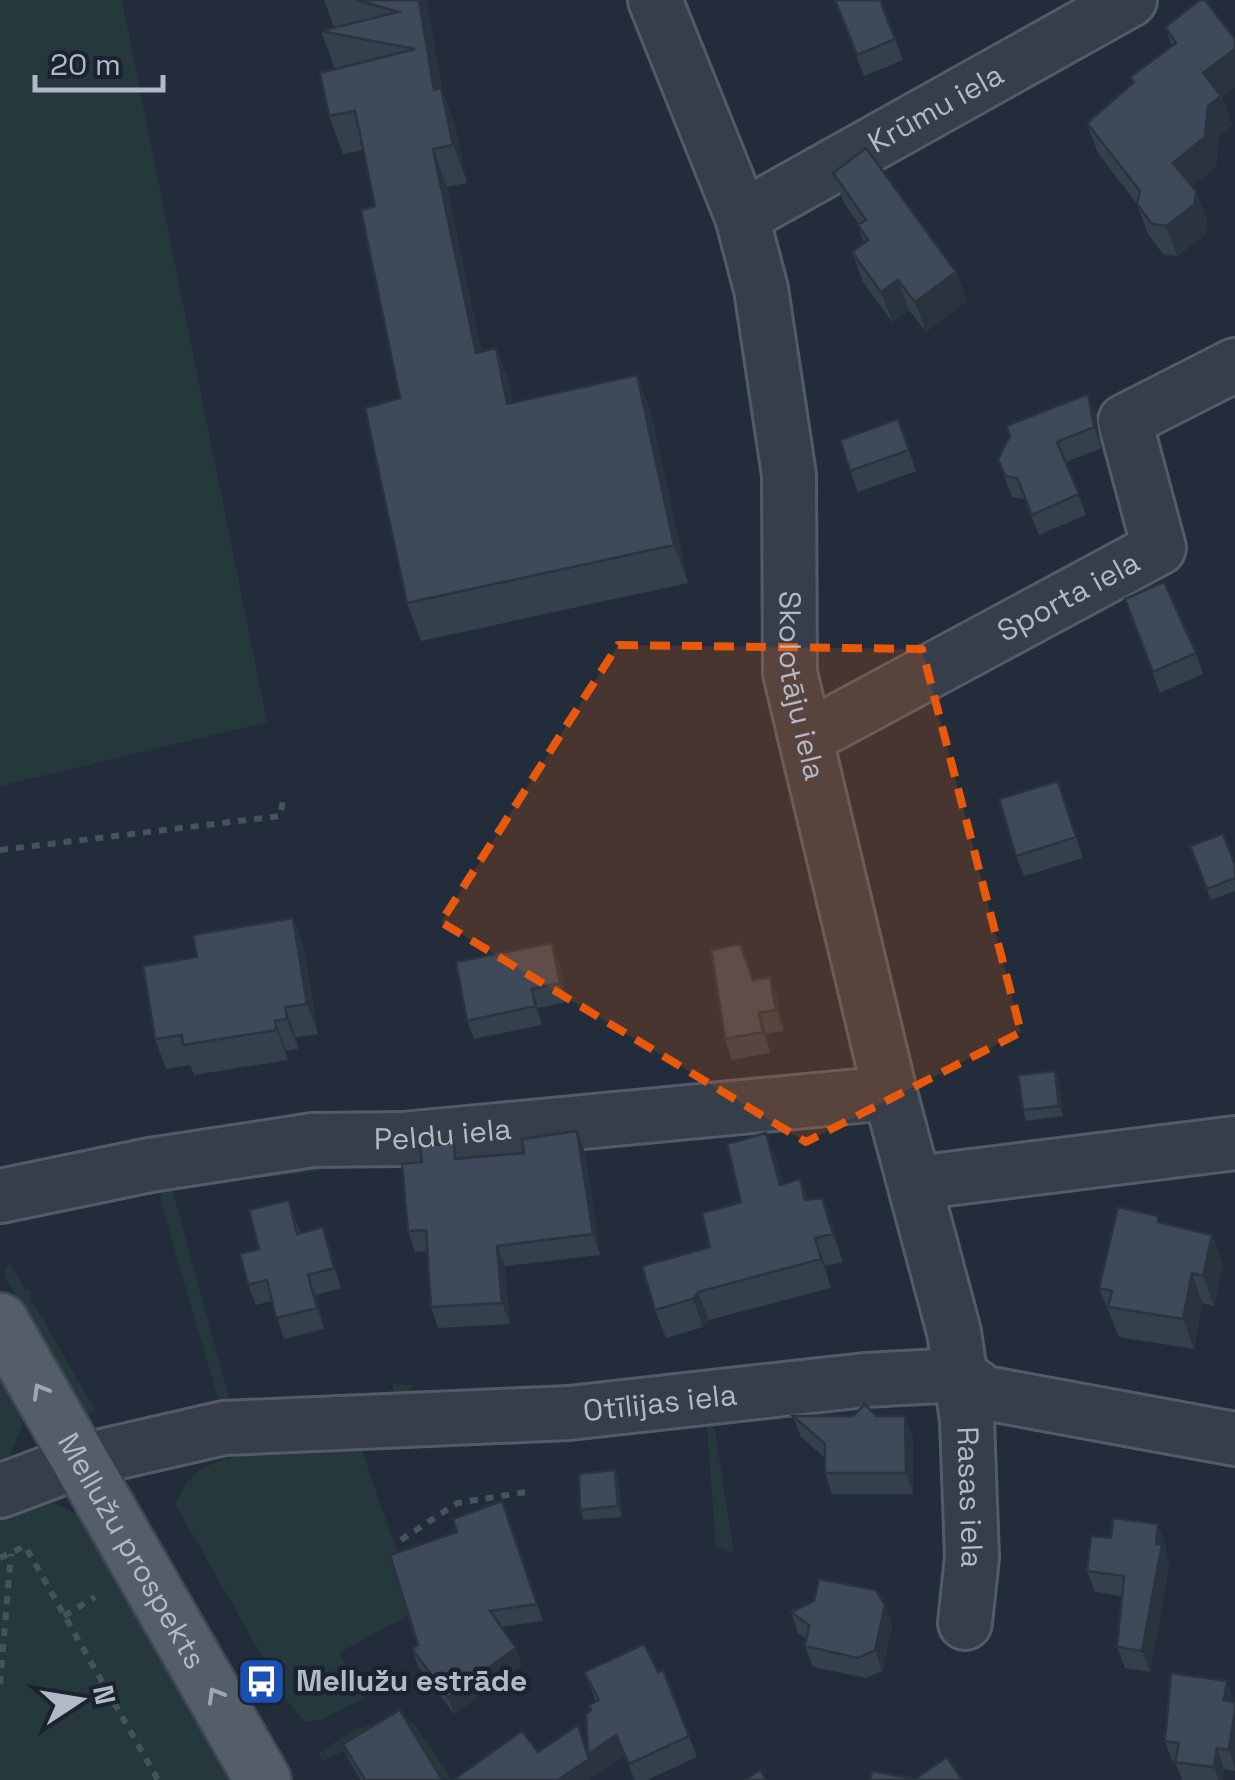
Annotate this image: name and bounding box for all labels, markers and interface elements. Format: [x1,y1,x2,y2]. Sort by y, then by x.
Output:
scale bar [35,30,162,92]
text: 20 m [50,45,121,84]
street label: Krūmu iela [861,55,1010,162]
street label: Sporta iela [990,542,1146,650]
street label: Skolotāju iela [770,591,835,784]
street label: Peldu iela [374,1109,513,1158]
street label: Otīlijas iela [581,1374,739,1430]
one-way arrow [33,1384,52,1402]
street label: Mellužu prospekts [49,1426,215,1676]
street label: Rasas iela [948,1426,992,1571]
north arrow [30,1650,130,1750]
bus stop icon: Mellužu estrāde [235,1655,287,1707]
place label: Mellužu estrāde [296,1661,527,1700]
text: N [85,1682,124,1708]
one-way arrow [208,1688,227,1706]

